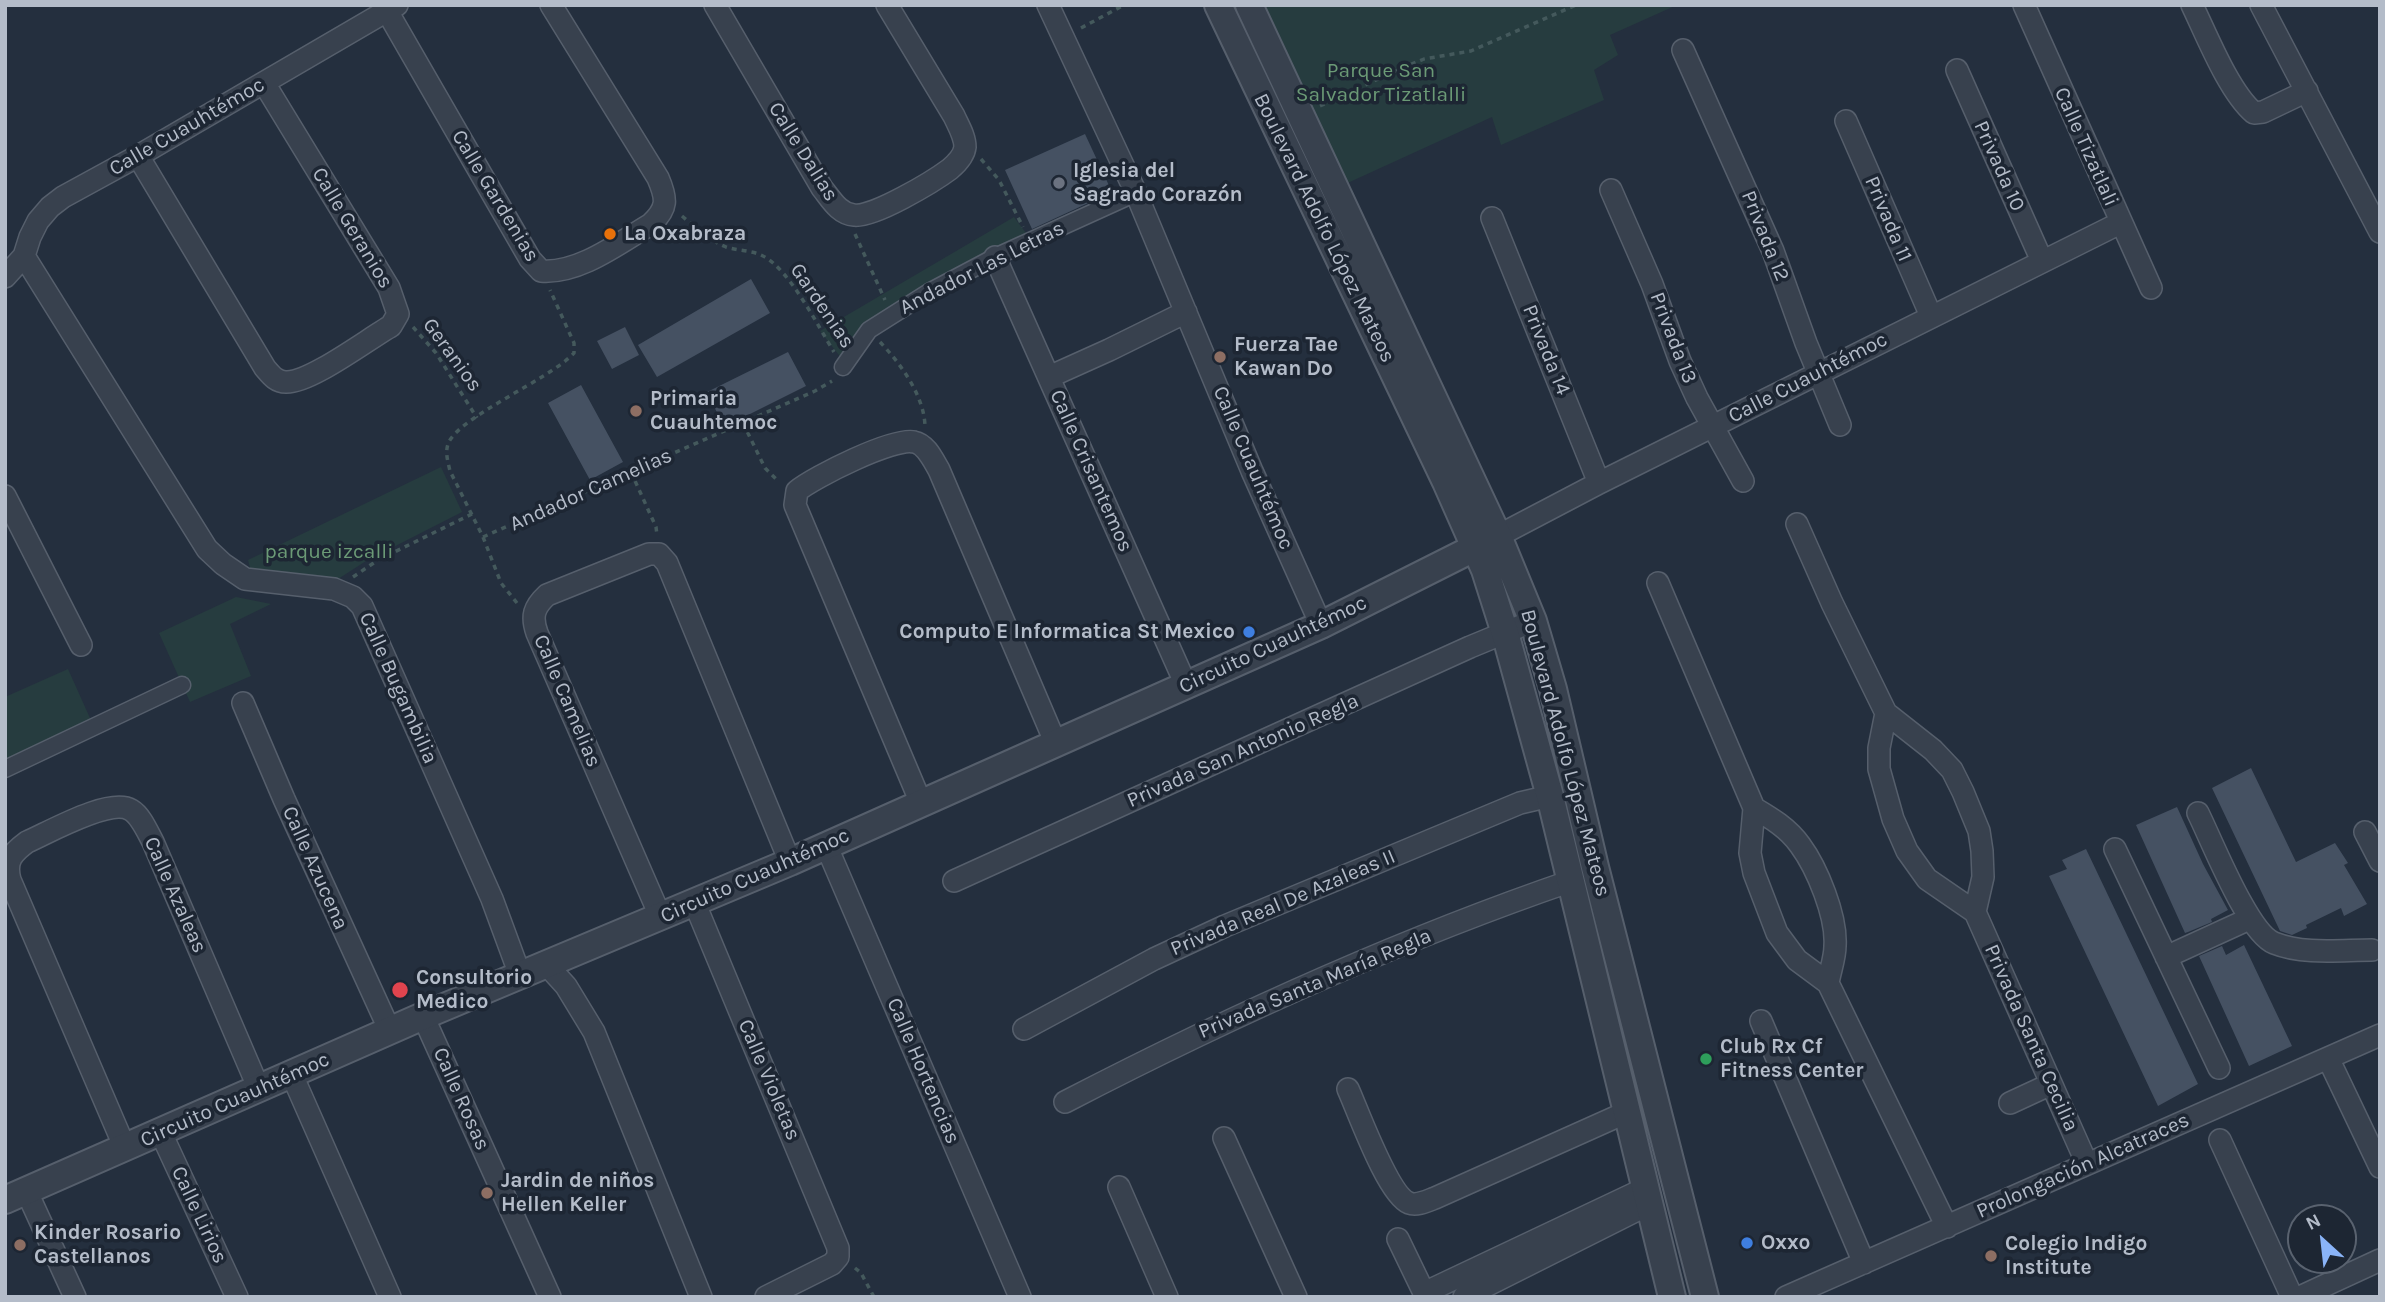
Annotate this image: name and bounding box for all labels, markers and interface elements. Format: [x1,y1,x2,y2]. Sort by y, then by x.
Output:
park label: Parque San Salvador Tizatlalli [1296,58,1466,108]
street label: Calle Cuauhtémoc [105,72,269,182]
street label: Calle Tizatlali [2049,84,2123,210]
street label: Boulevard Adolfo López Mateos [1248,89,1400,367]
street label: Calle Dalias [763,98,843,206]
street label: Privada 10 [1968,117,2030,215]
street label: Calle Gardenias [446,125,544,267]
place label: Iglesia del Sagrado Corazón [1073,158,1243,208]
street label: Calle Geranios [306,163,398,293]
street label: Privada 11 [1859,172,1917,266]
marker: Iglesia del Sagrado Corazón [1051,175,1067,191]
street label: Privada 12 [1735,187,1795,285]
street label: Andador Las Letras [895,216,1069,320]
place label: La Oxabraza [624,221,746,247]
marker: La Oxabraza [602,226,618,242]
street label: Gardenias [784,259,860,353]
street label: Privada 13 [1644,289,1702,387]
street label: Privada 14 [1516,301,1576,399]
street label: Geranios [417,313,487,397]
street label: Calle Cuauhtémoc [1724,327,1892,429]
place label: Fuerza Tae Kawan Do [1234,332,1338,382]
marker: Fuerza Tae Kawan Do [1212,349,1228,365]
street label: Calle Cuauhtémoc [1207,382,1299,554]
place label: Primaria Cuauhtemoc [650,386,777,436]
street label: Calle Crisantemos [1044,386,1138,556]
marker: Primaria Cuauhtemoc [628,403,644,419]
street label: Andador Camelias [506,443,676,537]
park label: parque izcalli [265,539,393,565]
street label: Circuito Cuauhtémoc [1175,590,1371,700]
street label: Boulevard Adolfo López Mateos [1514,607,1616,899]
street label: Calle Bugambilia [353,608,443,768]
place label: Computo E Informatica St Mexico [899,619,1235,645]
marker: Computo E Informatica St Mexico [1241,624,1257,640]
street label: Calle Camelias [528,631,606,771]
street label: Privada San Antonio Regla [1123,688,1363,814]
street label: Calle Azucena [277,802,353,934]
street label: Circuito Cuauhtémoc [657,823,853,929]
street label: Calle Azaleas [138,833,212,957]
street label: Privada Real De Azaleas II [1167,844,1399,962]
street label: Privada Santa María Regla [1195,923,1435,1045]
street label: Privada Santa Cecilia [1978,940,2084,1136]
place label: Consultorio Medico [416,965,532,1015]
marker: Consultorio Medico [390,980,410,1000]
street label: Calle Hortencias [881,994,965,1148]
street label: Calle Violetas [732,1016,806,1144]
place label: Club Rx Cf Fitness Center [1720,1034,1864,1084]
street label: Calle Rosas [427,1044,495,1154]
street label: Circuito Cuauhtémoc [137,1047,333,1153]
marker: Club Rx Cf Fitness Center [1698,1051,1714,1067]
street label: Prolongación Alcatraces [1973,1108,2193,1224]
street label: Calle Lirios [166,1162,232,1268]
place label: Jardin de niños Hellen Keller [501,1168,654,1218]
marker: Jardin de niños Hellen Keller [479,1185,495,1201]
north arrow [2287,1204,2357,1274]
text: N [2302,1209,2324,1235]
place label: Kinder Rosario Castellanos [34,1220,181,1270]
place label: Oxxo [1761,1230,1810,1256]
place label: Colegio Indigo Institute [2005,1231,2147,1281]
marker: Oxxo [1739,1235,1755,1251]
marker: Kinder Rosario Castellanos [12,1237,28,1253]
marker: Colegio Indigo Institute [1983,1248,1999,1264]

